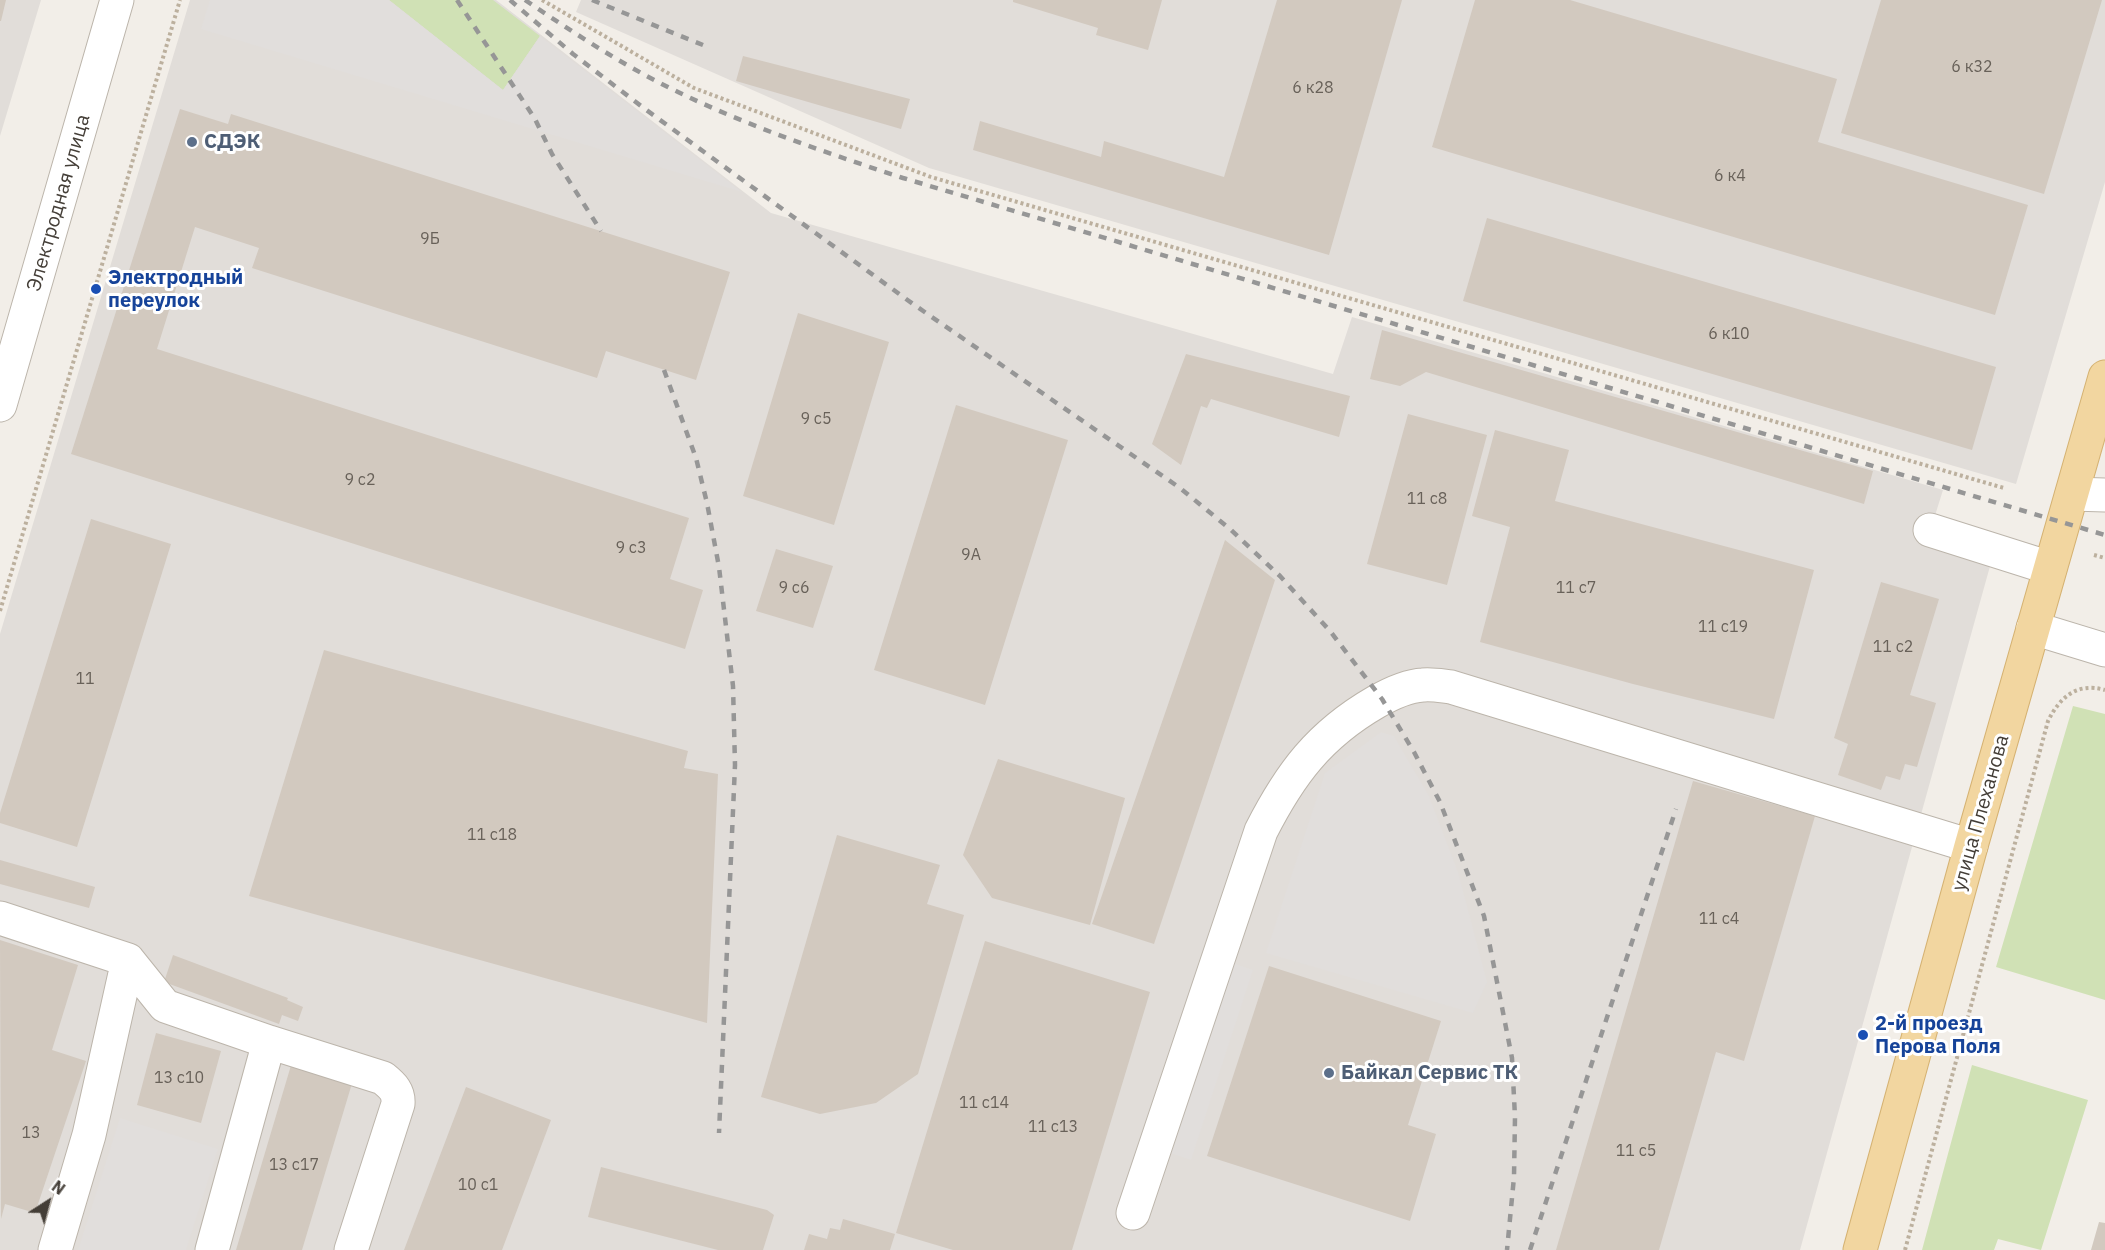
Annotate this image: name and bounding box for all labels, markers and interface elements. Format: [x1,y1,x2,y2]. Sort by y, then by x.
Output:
house number: 6 к32 [1951,57,1993,77]
house number: 6 к28 [1292,78,1334,98]
street label: Электродная улица [22,112,96,294]
place label: СДЭК [204,130,260,154]
marker: СДЭК [185,135,199,149]
house number: 6 к4 [1714,166,1746,186]
house number: 9Б [420,229,440,249]
place label: Электродный переулок [108,266,243,313]
marker: Электродный переулок [89,282,103,296]
house number: 6 к10 [1708,324,1750,344]
house number: 9 с5 [800,409,832,429]
house number: 9 с2 [344,470,376,490]
house number: 11 с8 [1407,489,1447,509]
house number: 9 с3 [615,538,647,558]
house number: 9А [961,545,981,565]
house number: 9 с6 [778,578,810,598]
house number: 11 с7 [1556,578,1596,598]
house number: 11 с19 [1698,617,1748,637]
house number: 11 с2 [1873,637,1913,657]
house number: 11 [75,669,95,689]
street label: улица Плеханова [1947,732,2015,894]
house number: 11 с18 [467,825,517,845]
house number: 11 с4 [1699,909,1739,929]
place label: 2-й проезд Перова Поля [1875,1012,2001,1059]
marker: 2-й проезд Перова Поля [1856,1028,1870,1042]
place label: Байкал Сервис ТК [1341,1061,1518,1085]
marker: Байкал Сервис ТК [1322,1066,1336,1080]
house number: 13 с10 [154,1068,204,1088]
house number: 11 с14 [959,1093,1009,1113]
house number: 11 с13 [1028,1117,1078,1137]
house number: 13 [21,1123,41,1143]
house number: 11 с5 [1616,1141,1656,1161]
house number: 13 с17 [269,1155,319,1175]
north arrow [18,1172,78,1232]
house number: 10 с1 [458,1175,498,1195]
text: N [48,1176,69,1199]

